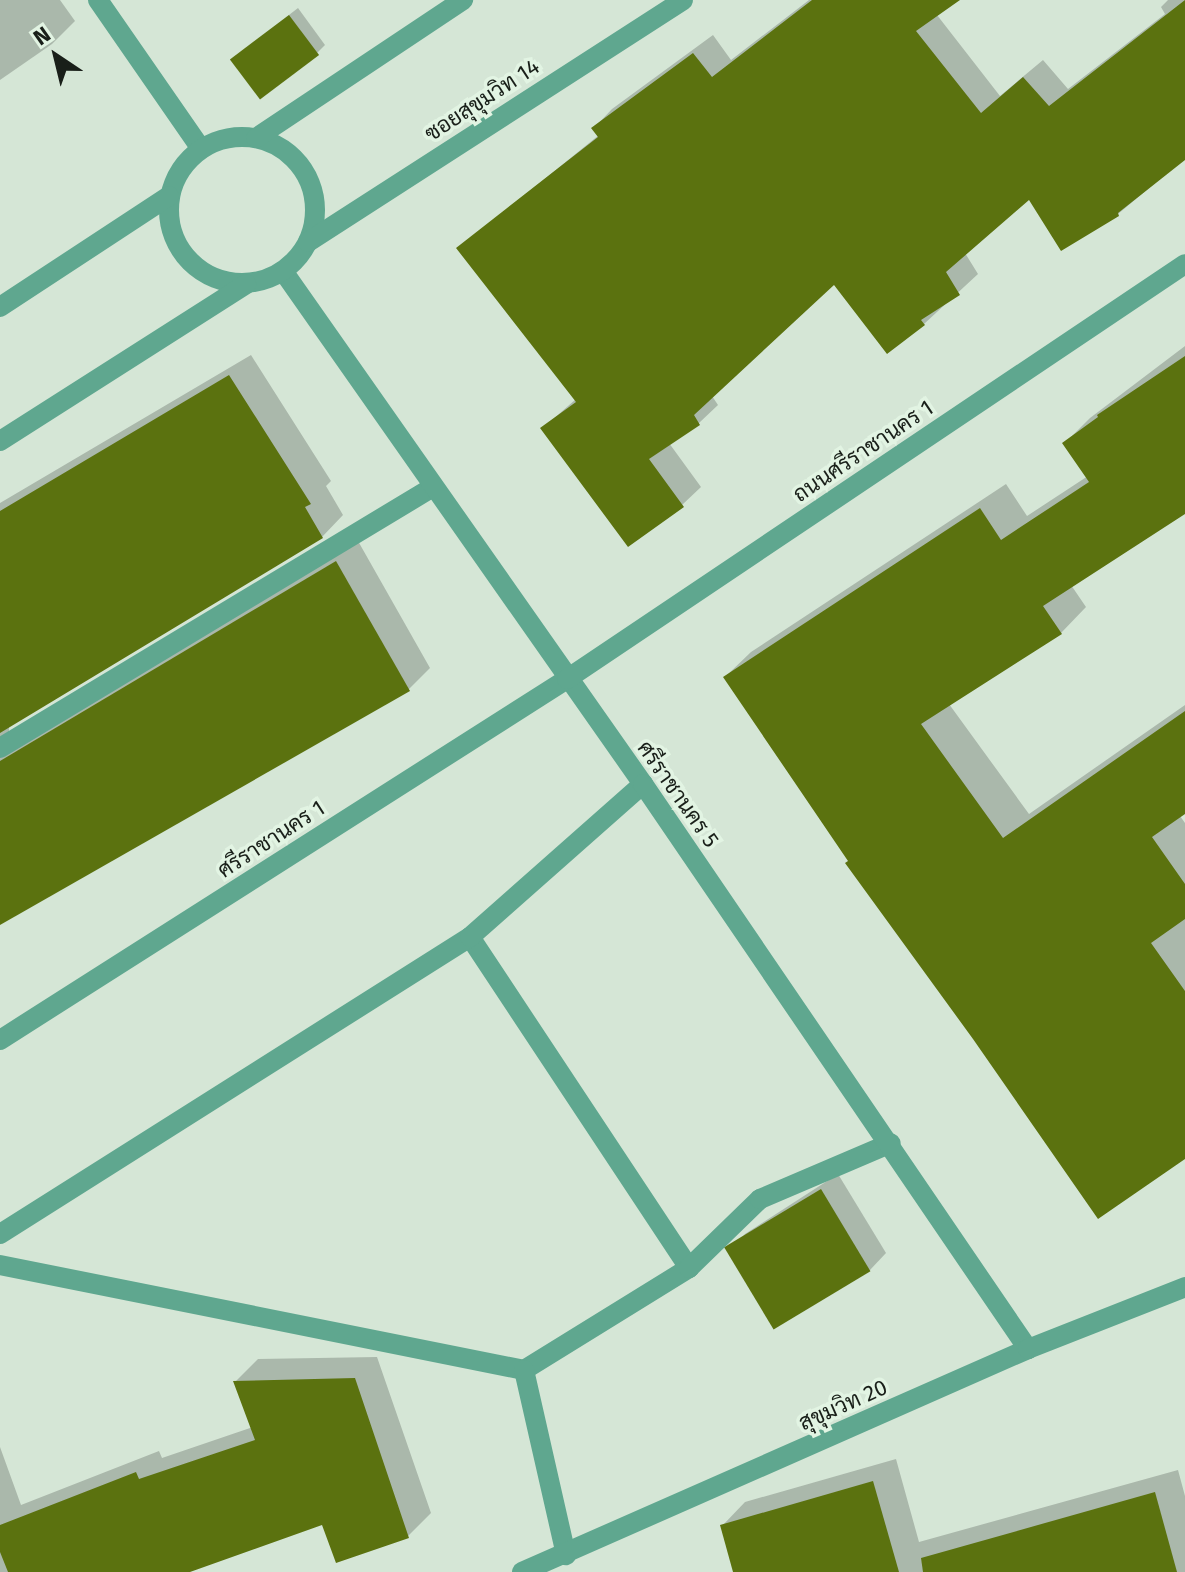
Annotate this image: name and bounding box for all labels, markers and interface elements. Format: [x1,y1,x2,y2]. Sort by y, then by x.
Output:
north arrow [16,16,96,96]
text: N [28,21,56,51]
street label: ซอยสุขุมวิท 14 [420,53,544,147]
street label: ถนนศรีราชานคร 1 [788,394,938,508]
street label: ศรีราชานคร 5 [632,736,724,852]
street label: ศรีราชานคร 1 [212,795,330,883]
street label: สุขุมวิท 20 [795,1374,891,1436]

